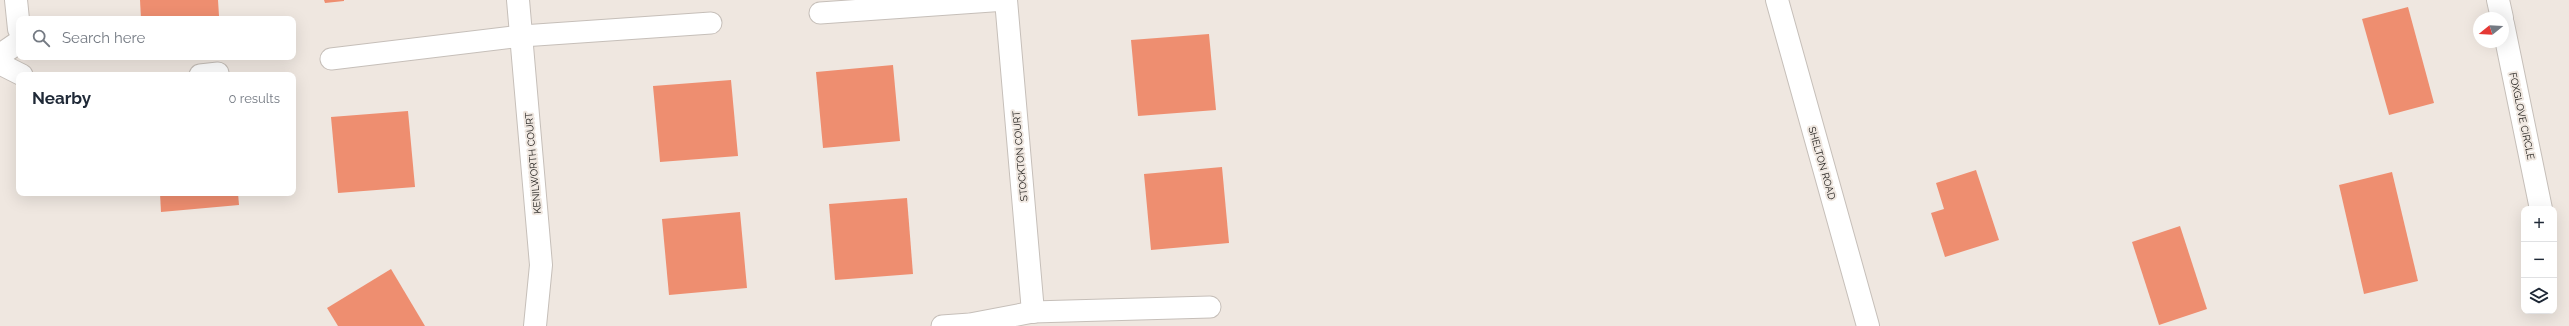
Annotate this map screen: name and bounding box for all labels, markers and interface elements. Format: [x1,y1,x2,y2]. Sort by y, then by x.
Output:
north arrow [2473,12,2509,48]
search box [16,16,296,60]
icon: search [30,27,52,49]
text: Search here [62,29,145,47]
street label: FOXGLOVE CIRCLE [2507,71,2537,161]
text: Nearby [32,88,91,108]
text: 0 results [229,91,280,106]
street label: STOCKTON COURT [1011,110,1029,202]
street label: KENILWORTH COURT [523,112,543,214]
street label: SHELTON ROAD [1806,125,1838,201]
map controls [2521,206,2557,314]
button: + [2521,206,2557,242]
button: − [2521,242,2557,278]
button: layers [2521,278,2557,314]

